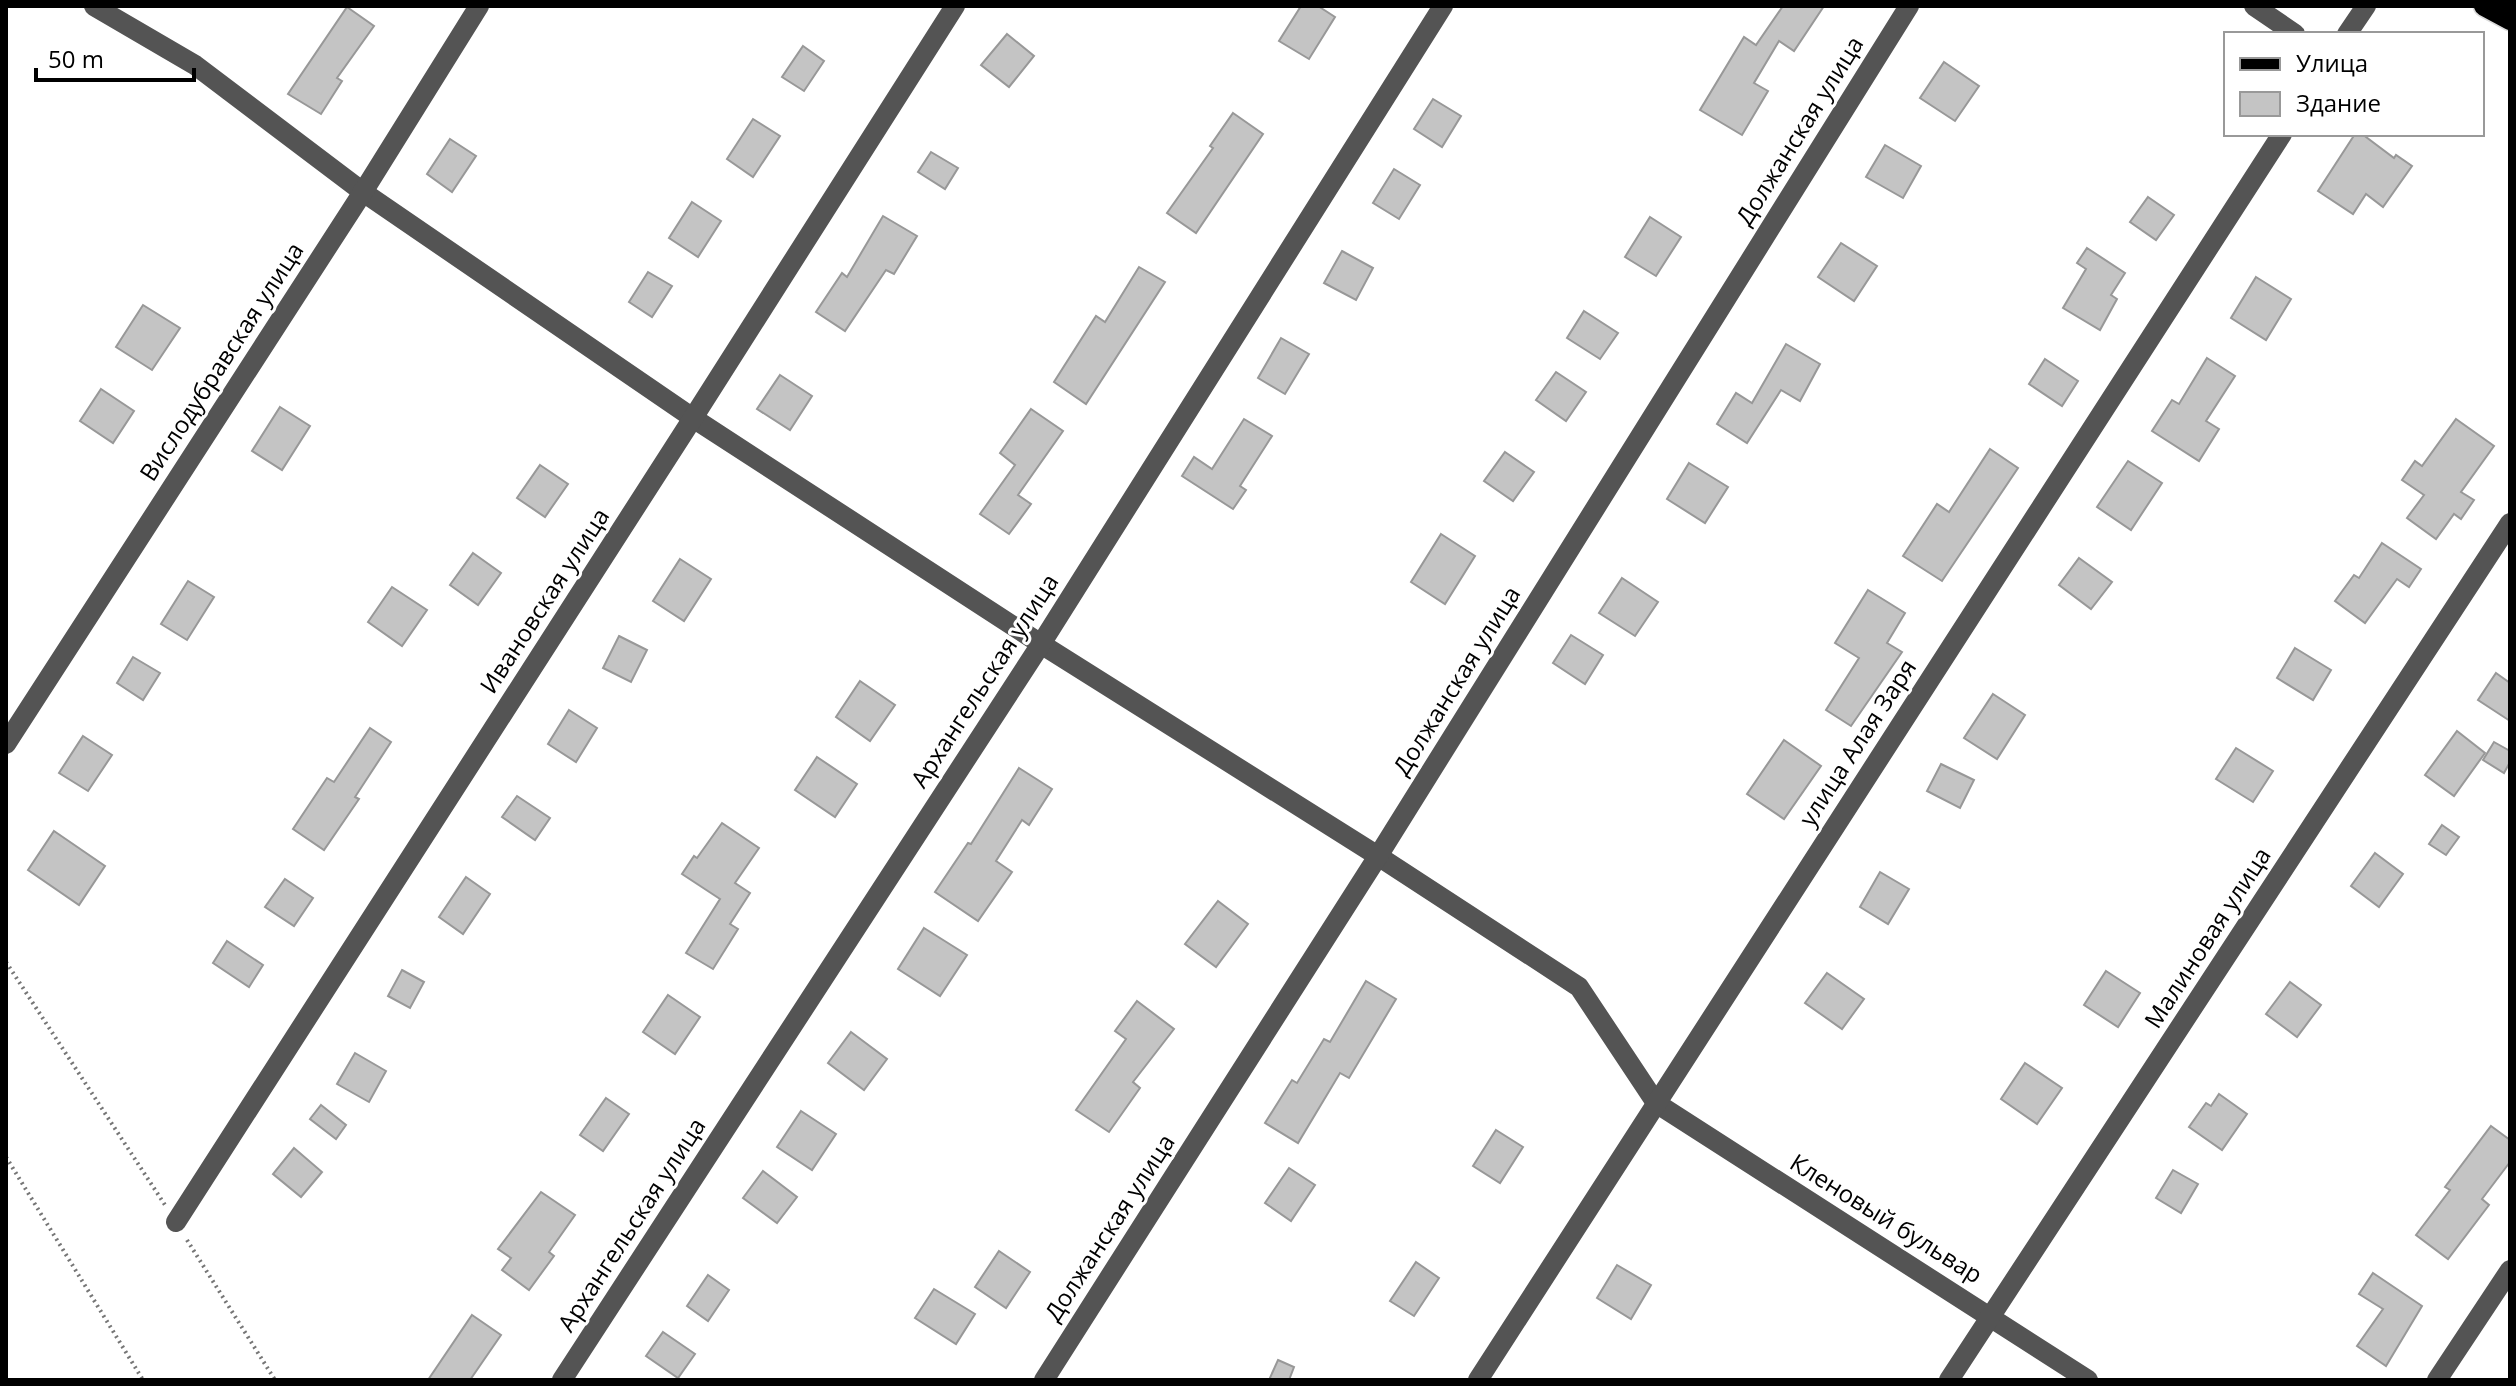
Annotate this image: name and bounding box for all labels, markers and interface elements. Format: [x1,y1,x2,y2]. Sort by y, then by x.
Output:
street label: Должанская улица [1727,29,1870,231]
scale bar [36,32,194,82]
legend [2224,32,2484,136]
text: 50 m [48,42,104,75]
text: Улица [2296,46,2368,79]
text: Здание [2296,86,2381,119]
street label: Вислодубравская улица [131,235,310,487]
street label: Ивановская улица [471,501,616,699]
street label: Архангельская улица [902,567,1065,793]
street label: Должанская улица [1384,579,1527,781]
street label: улица Алая Заря [1790,652,1923,832]
street label: Малиновая улица [2136,840,2278,1034]
street label: Архангельская улица [549,1111,712,1337]
street label: Должанская улица [1036,1127,1182,1327]
street label: Кленовый бульвар [1784,1145,1989,1290]

